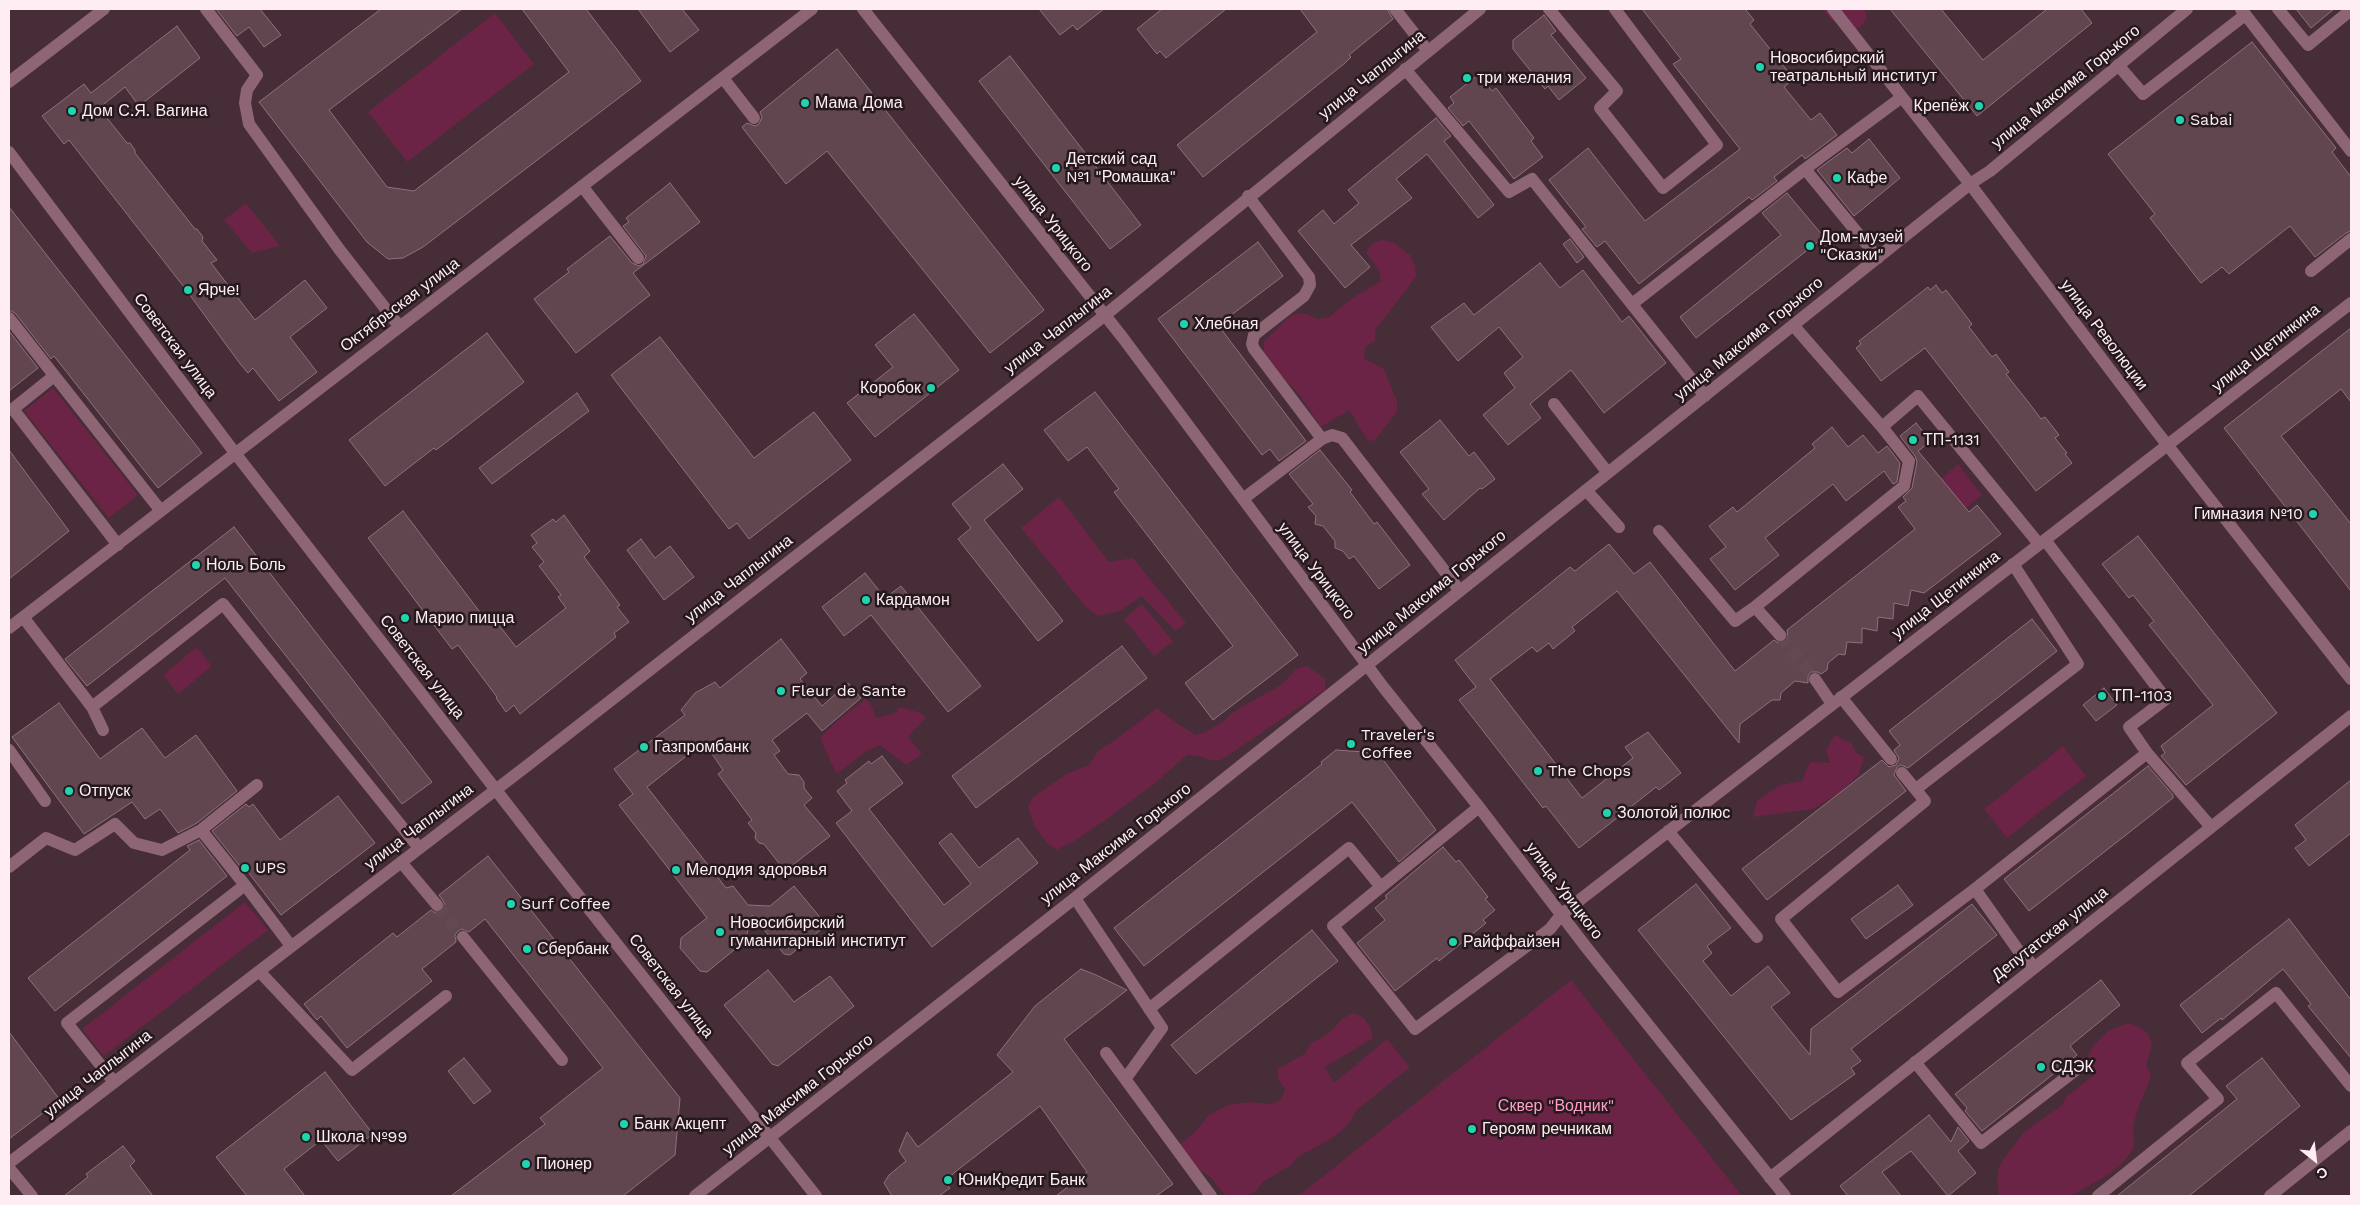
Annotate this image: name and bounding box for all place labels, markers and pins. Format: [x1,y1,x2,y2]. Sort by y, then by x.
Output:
place label: Новосибирский театральный институт [1770,48,1937,86]
marker: Новосибирский театральный институт [1754,61,1766,73]
place label: три желания [1477,68,1571,88]
marker: три желания [1461,72,1473,84]
place label: Мама Дома [815,93,903,113]
place label: Крепёж [1914,96,1969,116]
marker: Мама Дома [799,97,811,109]
marker: Крепёж [1973,100,1985,112]
place label: Дом С.Я. Вагина [82,101,208,121]
marker: Дом С.Я. Вагина [66,105,78,117]
place label: Sabai [2190,110,2232,130]
marker: Sabai [2174,114,2186,126]
place label: Детский сад №1 "Ромашка" [1066,149,1176,187]
marker: Детский сад №1 "Ромашка" [1050,162,1062,174]
place label: Кафе [1847,168,1887,188]
marker: Кафе [1831,172,1843,184]
place label: Дом-музей "Сказки" [1820,227,1903,265]
marker: Дом-музей "Сказки" [1804,240,1816,252]
place label: Ярче! [198,280,240,300]
marker: Ярче! [182,284,194,296]
place label: Хлебная [1194,314,1258,334]
marker: Хлебная [1178,318,1190,330]
place label: Коробок [860,378,921,398]
marker: Коробок [925,382,937,394]
place label: ТП-1131 [1923,430,1980,450]
marker: ТП-1131 [1907,434,1919,446]
place label: Гимназия №10 [2194,504,2303,524]
marker: Гимназия №10 [2307,508,2319,520]
place label: Ноль Боль [206,555,286,575]
marker: Ноль Боль [190,559,202,571]
place label: Кардамон [876,590,950,610]
marker: Кардамон [860,594,872,606]
place label: Марио пицца [415,608,514,628]
marker: Марио пицца [399,612,411,624]
place label: Fleur de Sante [791,681,906,701]
marker: Fleur de Sante [775,685,787,697]
place label: ТП-1103 [2112,686,2172,706]
marker: ТП-1103 [2096,690,2108,702]
place label: Traveler's Coffee [1361,725,1435,763]
place label: Газпромбанк [654,737,749,757]
marker: Traveler's Coffee [1345,738,1357,750]
marker: Газпромбанк [638,741,650,753]
place label: The Chops [1548,761,1631,781]
marker: The Chops [1532,765,1544,777]
place label: Отпуск [79,781,130,801]
marker: Отпуск [63,785,75,797]
place label: Золотой полюс [1617,803,1730,823]
marker: Золотой полюс [1601,807,1613,819]
place label: UPS [255,858,286,878]
place label: Мелодия здоровья [686,860,827,880]
marker: UPS [239,862,251,874]
marker: Мелодия здоровья [670,864,682,876]
place label: Surf Coffee [521,894,611,914]
marker: Surf Coffee [505,898,517,910]
place label: Новосибирский гуманитарный институт [730,913,906,951]
marker: Новосибирский гуманитарный институт [714,926,726,938]
place label: Райффайзен [1463,932,1560,952]
marker: Райффайзен [1447,936,1459,948]
place label: Сбербанк [537,939,609,959]
marker: Сбербанк [521,943,533,955]
place label: СДЭК [2051,1057,2094,1077]
marker: СДЭК [2035,1061,2047,1073]
place label: Банк Акцепт [634,1114,726,1134]
marker: Банк Акцепт [618,1118,630,1130]
place label: Героям речникам [1482,1119,1612,1139]
marker: Героям речникам [1466,1123,1478,1135]
place label: Школа №99 [316,1127,407,1147]
marker: Школа №99 [300,1131,312,1143]
place label: Пионер [536,1154,592,1174]
marker: Пионер [520,1158,532,1170]
place label: ЮниКредит Банк [958,1170,1085,1190]
marker: ЮниКредит Банк [942,1174,954,1186]

